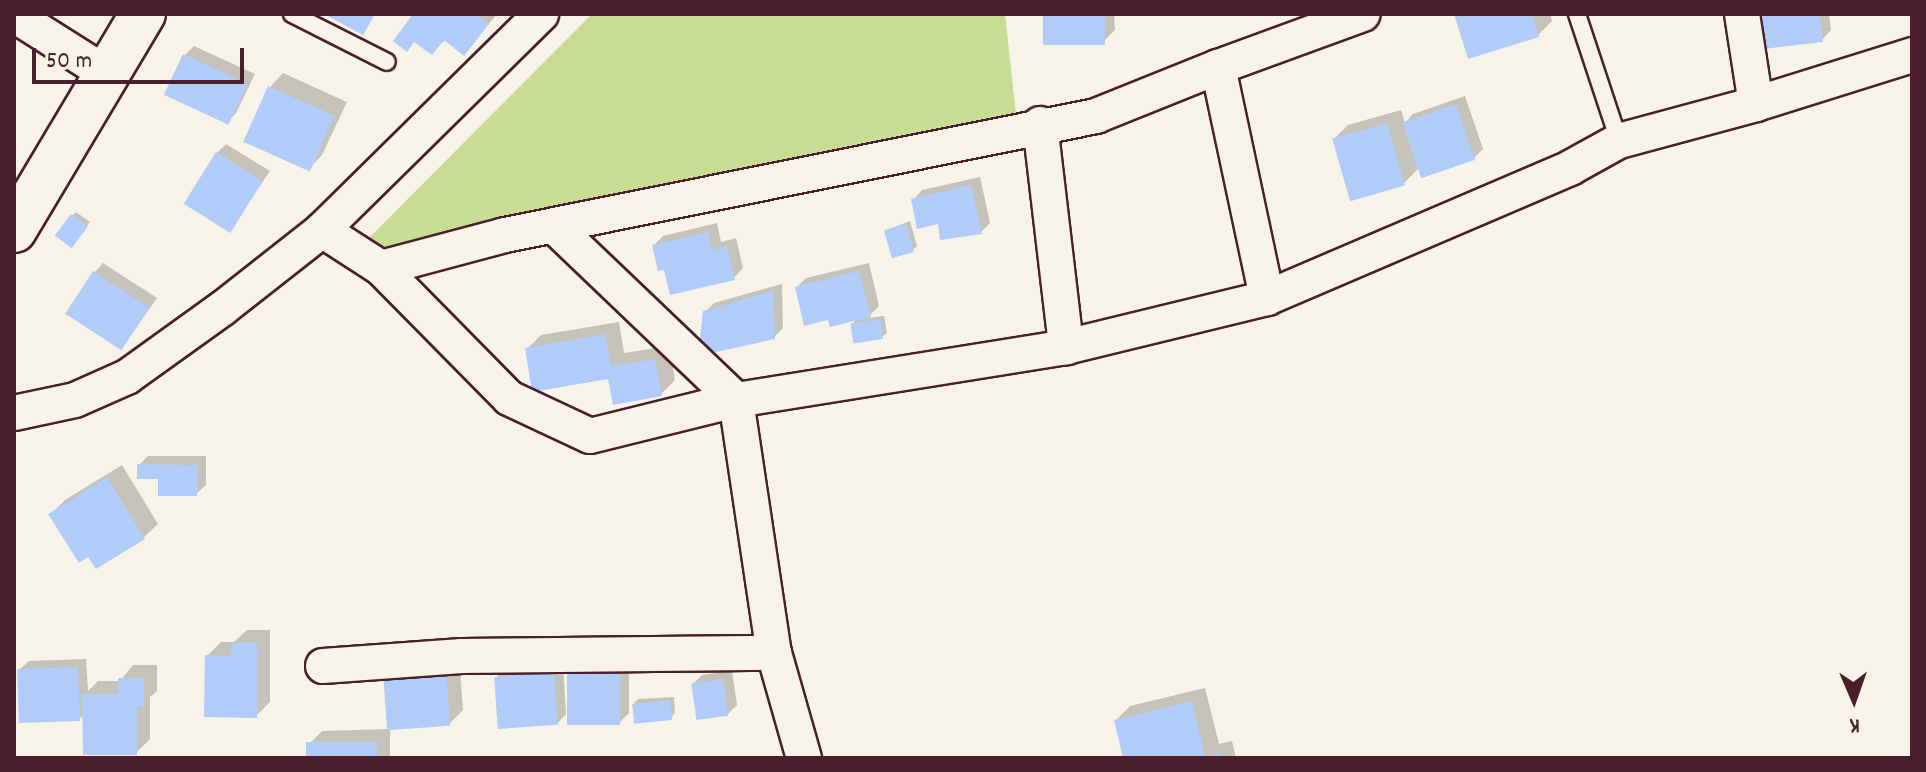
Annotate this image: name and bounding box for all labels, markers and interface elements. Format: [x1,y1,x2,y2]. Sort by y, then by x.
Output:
scale bar [36,32,248,82]
text: 50 m [46,45,92,79]
north arrow [1814,660,1894,740]
text: K [1849,709,1860,740]

